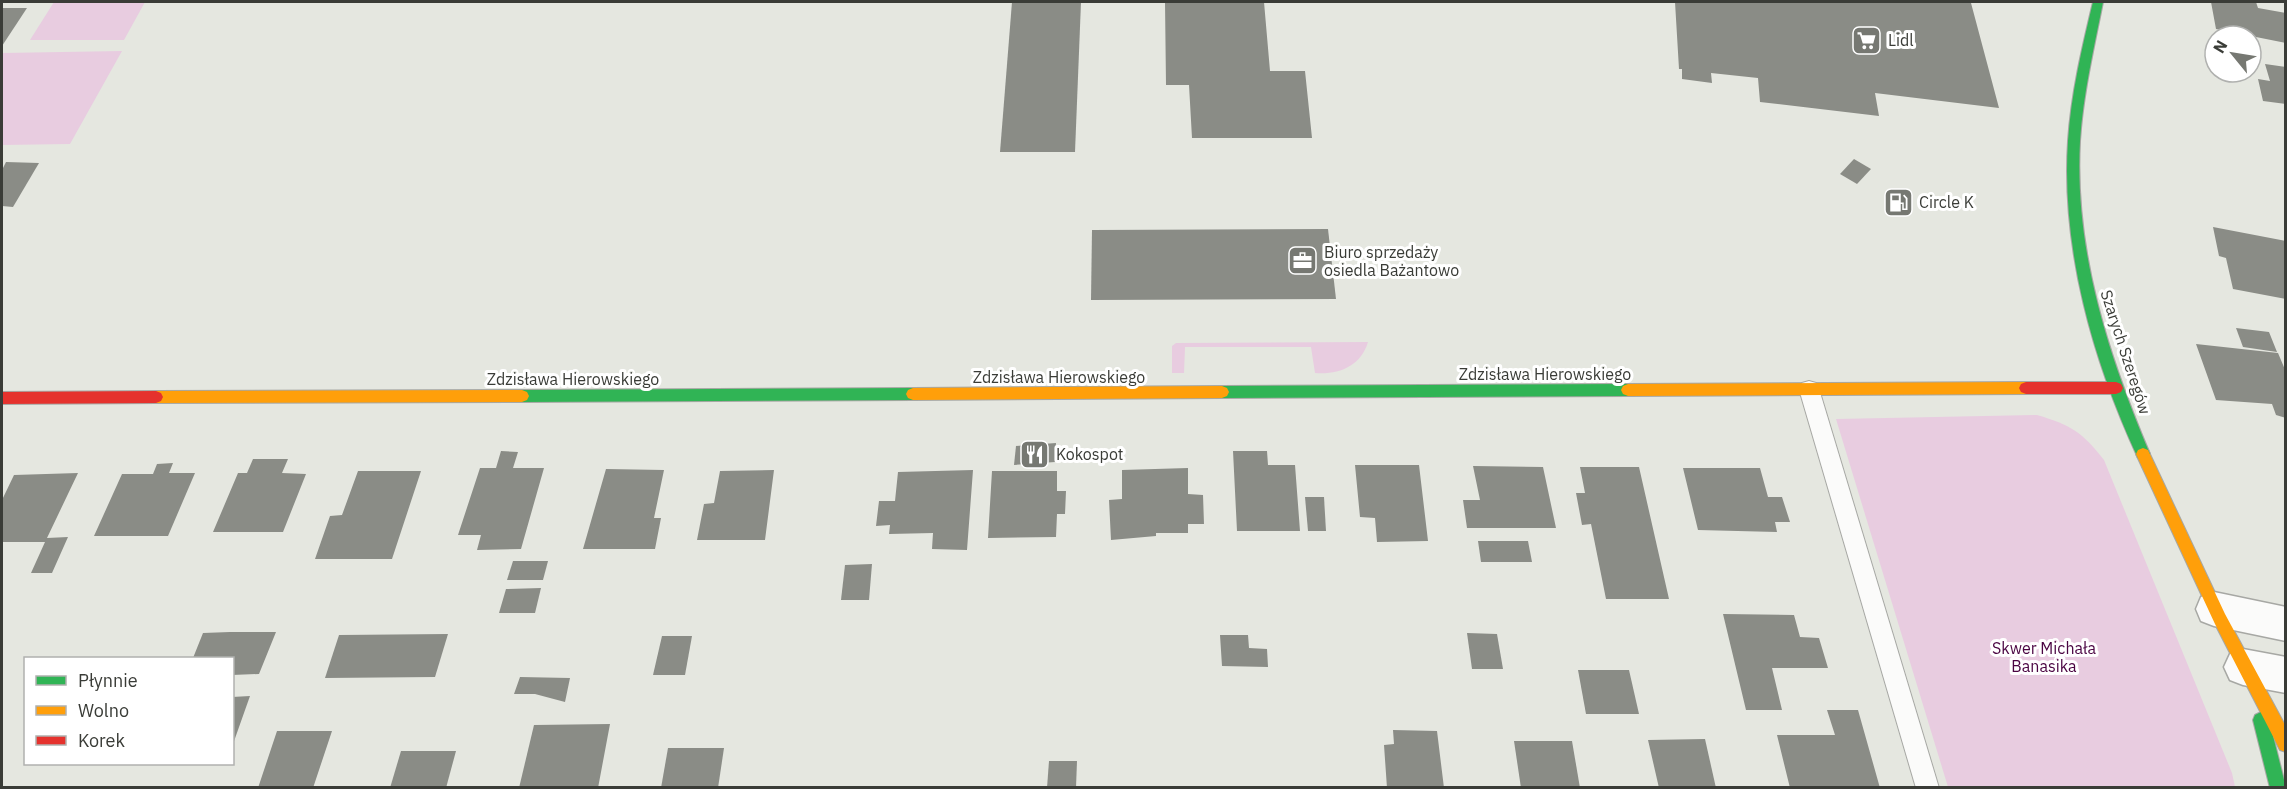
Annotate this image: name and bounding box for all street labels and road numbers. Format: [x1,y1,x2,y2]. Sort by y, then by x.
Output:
street label: Szarych Szeregów [2096,287,2156,417]
street label: Zdzisława Hierowskiego [1459,364,1631,384]
street label: Zdzisława Hierowskiego [973,367,1145,387]
street label: Zdzisława Hierowskiego [487,369,659,389]

